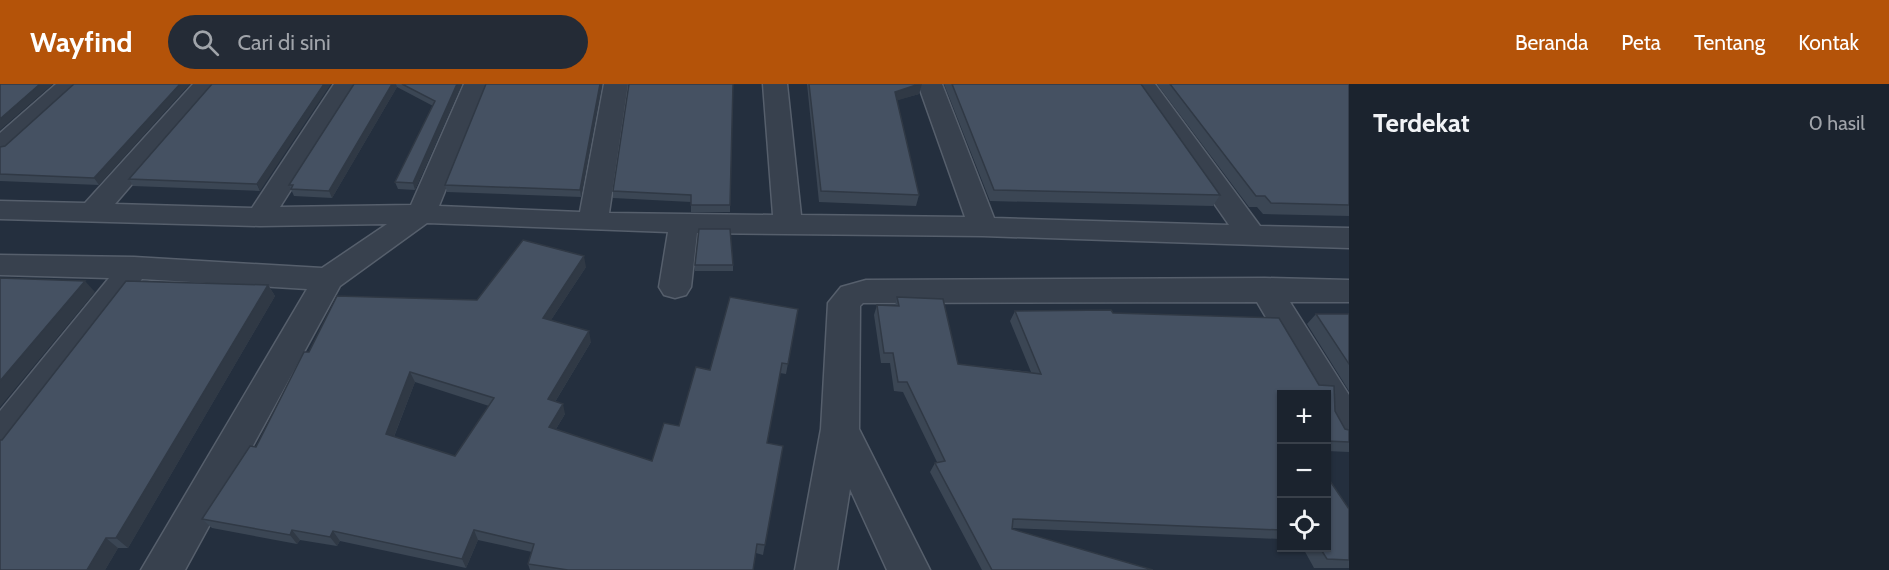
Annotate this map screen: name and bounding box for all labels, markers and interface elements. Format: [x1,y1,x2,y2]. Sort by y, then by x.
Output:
search box [168,15,588,69]
text: Wayfind [30,25,132,59]
icon: search [189,26,222,59]
text: Cari di sini [237,29,331,56]
text: Beranda [1515,30,1588,55]
text: Peta [1621,30,1661,55]
text: Tentang [1694,30,1765,55]
text: Kontak [1798,30,1859,55]
text: Terdekat [1373,107,1470,139]
text: 0 hasil [1809,111,1865,135]
map controls [1277,390,1331,552]
button: + [1277,390,1331,444]
button: − [1277,444,1331,498]
button: locate [1277,498,1331,552]

